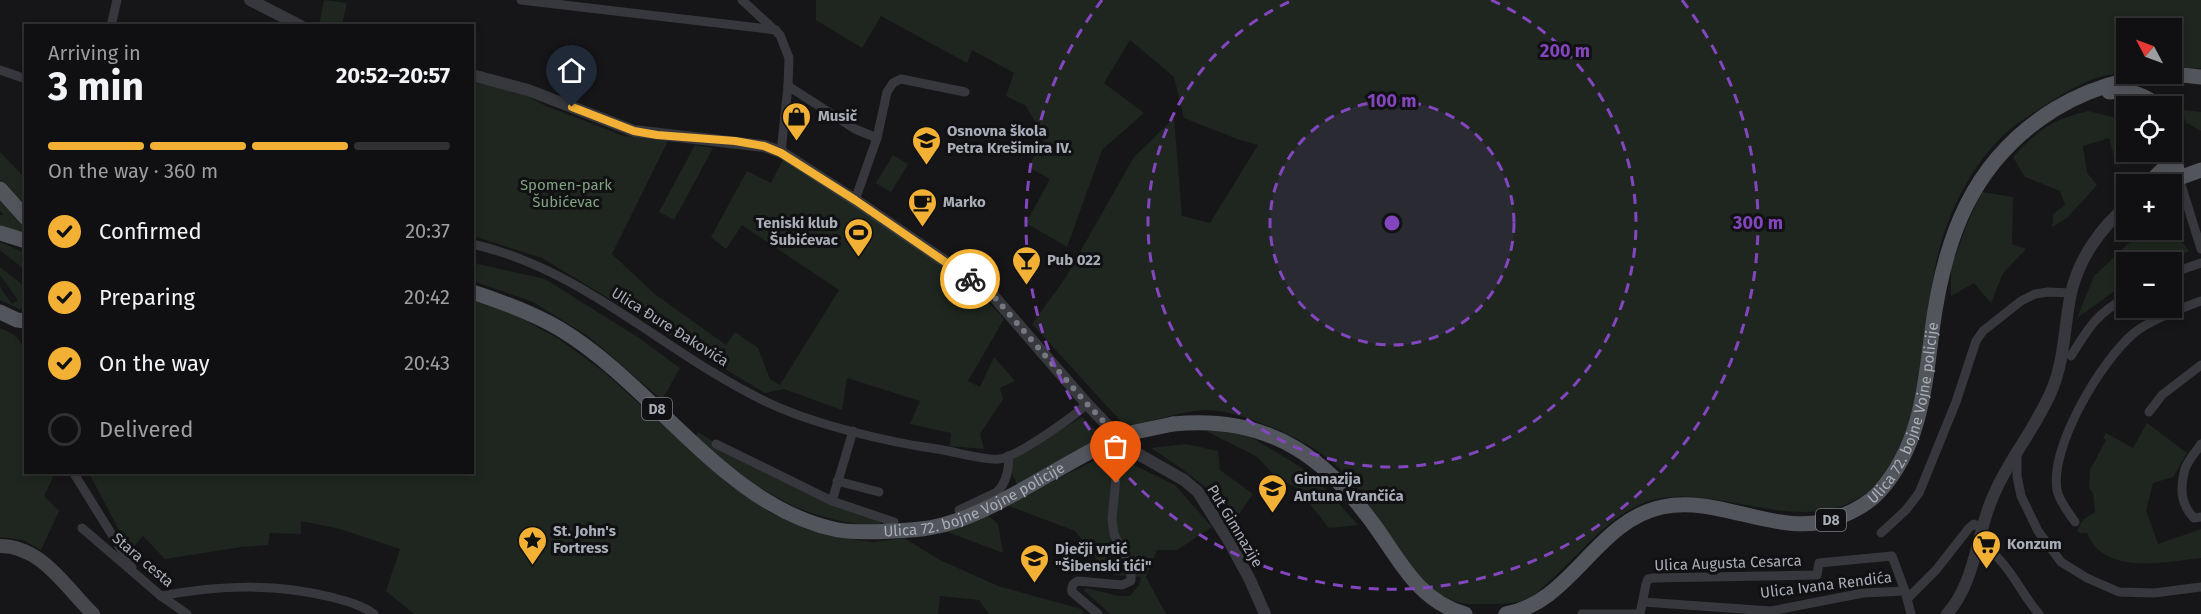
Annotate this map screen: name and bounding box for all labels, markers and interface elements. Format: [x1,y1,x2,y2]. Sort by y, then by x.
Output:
north arrow [2116,18,2182,84]
map controls [2116,18,2182,318]
text: 200 m [1540,40,1590,62]
text: Arriving in [48,41,141,65]
pin [546,45,597,107]
icon: home [555,54,588,87]
text: 20:52–20:57 [336,62,450,89]
text: 3 min [48,64,144,110]
text: 100 m [1368,90,1416,112]
button: locate [2116,96,2182,162]
shop icon: Musič [781,100,813,142]
place label: Musič [818,107,858,125]
place label: Osnovna škola Petra Krešimira IV. [947,122,1072,157]
school or university icon: Osnovna škola Petra Krešimira IV. [910,124,942,166]
text: On the way · 360 m [48,159,218,183]
button: + [2116,174,2182,240]
park label: Spomen-park Šubićevac [520,176,612,211]
cafe icon: Marko [906,186,938,228]
place label: Marko [943,193,986,211]
text: 300 m [1732,212,1783,234]
centre of rings [1382,213,1402,233]
place label: Teniski klub Šubićevac [756,214,839,249]
icon: check [48,215,81,248]
sports icon: Teniski klub Šubićevac [843,216,875,258]
text: Confirmed [99,218,202,245]
text: 20:37 [405,219,450,243]
bar icon: Pub 022 [1010,244,1042,286]
courier [940,249,1000,309]
place label: Pub 022 [1047,251,1101,269]
button: − [2116,252,2182,318]
icon: bike [954,263,987,296]
icon: check [48,281,81,314]
text: Preparing [99,284,195,311]
street label: Ulica Đure Đakovića [608,284,732,370]
text: 20:42 [404,285,450,309]
street label: Ulica 72. bojne Vojne policije [1864,321,1942,508]
icon: check [48,347,81,380]
text: On the way [99,350,210,377]
text: 20:43 [404,351,450,375]
road number: D8 [642,398,672,420]
text: Delivered [99,416,194,443]
pin [1090,421,1141,483]
icon: bag [1099,430,1132,463]
street label: Ulica 72. bojne Vojne policije [883,459,1068,541]
place label: Gimnazija Antuna Vrančića [1293,470,1404,505]
school or university icon: Gimnazija Antuna Vrančića [1257,472,1289,514]
street label: Put Gimnazije [1203,481,1267,571]
road number: D8 [1816,509,1846,531]
place label: St. John's Fortress [553,522,616,557]
place icon: St. John's Fortress [516,524,548,566]
supermarket icon: Konzum [1970,528,2002,570]
street label: Stara cesta [109,529,177,591]
place label: Konzum [2007,535,2062,553]
place label: Dječji vrtić "Šibenski tići" [1055,540,1152,575]
school or university icon: Dječji vrtić "Šibenski tići" [1018,542,1050,584]
street label: Ulica Augusta Cesarca [1654,551,1802,575]
street label: Ulica Ivana Rendića [1759,568,1893,602]

